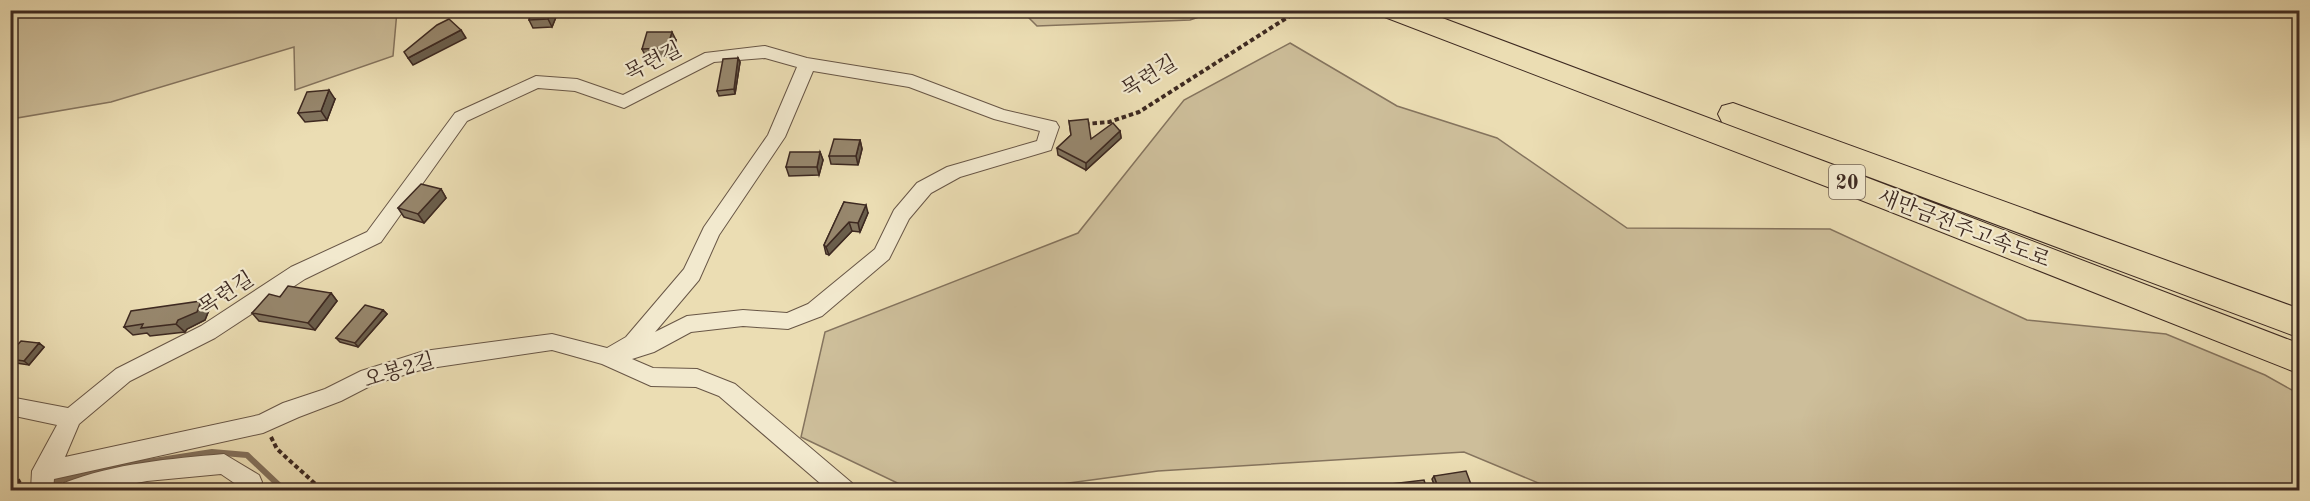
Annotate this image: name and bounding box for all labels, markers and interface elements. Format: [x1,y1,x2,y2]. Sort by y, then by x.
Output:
street label: 목련길 [621,37,686,86]
street label: 목련길 [1117,51,1181,102]
road number: 20 [1829,165,1865,199]
street label: 새만금전주고속도로 [1874,185,2053,272]
street label: 목련길 [194,267,258,320]
street label: 오봉2길 [361,348,437,392]

